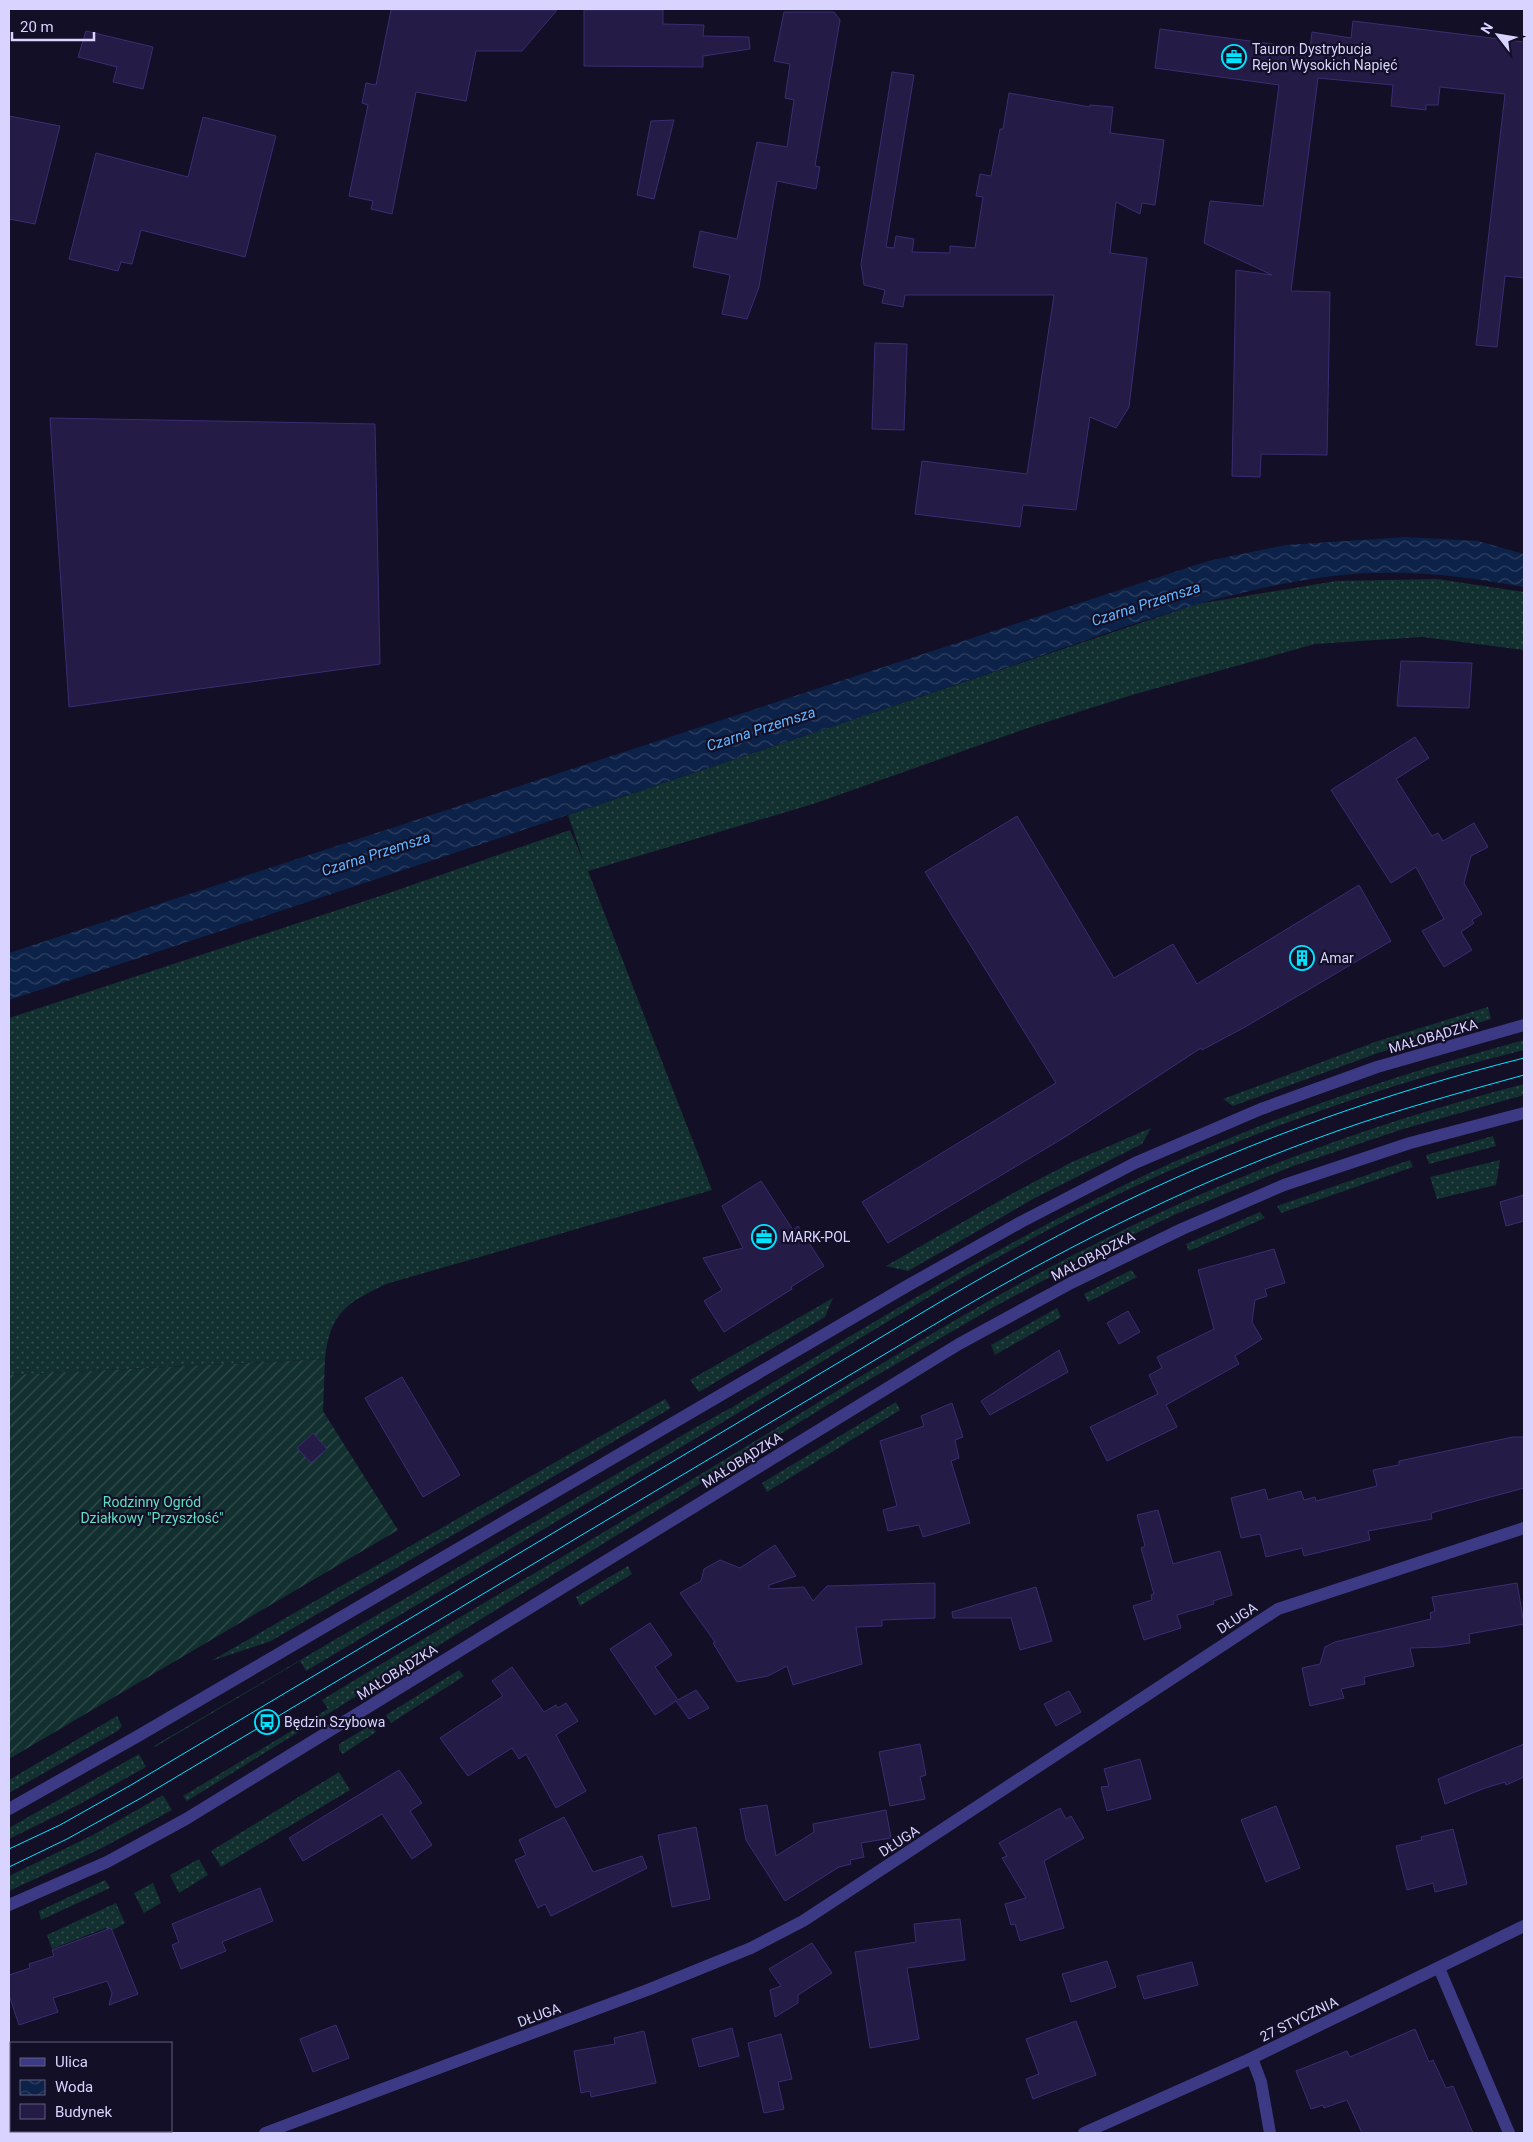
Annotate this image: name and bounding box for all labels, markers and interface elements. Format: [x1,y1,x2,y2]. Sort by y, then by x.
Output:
scale bar [12,10,95,42]
north arrow [1473,10,1523,60]
text: 20 m [20,18,54,36]
text: N [1477,20,1496,37]
place label: Tauron Dystrybucja Rejon Wysokich Napięć [1252,41,1397,73]
office icon: Tauron Dystrybucja Rejon Wysokich Napięć [1221,44,1247,70]
water label: Czarna Przemsza [1089,578,1203,630]
water label: Czarna Przemsza [704,703,818,755]
water label: Czarna Przemsza [319,828,433,880]
building icon: Amar [1289,945,1315,971]
place label: Amar [1320,950,1354,966]
street label: MAŁOBĄDZKA [1387,1016,1479,1056]
office icon: MARK-POL [751,1224,777,1250]
street label: MAŁOBĄDZKA [1048,1228,1138,1284]
place label: MARK-POL [782,1229,851,1245]
street label: MAŁOBĄDZKA [699,1429,785,1491]
park label: Rodzinny Ogród Działkowy "Przyszłość" [80,1494,224,1526]
street label: DŁUGA [1214,1599,1260,1637]
street label: MAŁOBĄDZKA [354,1641,440,1703]
bus stop icon: Będzin Szybowa [254,1709,280,1735]
place label: Będzin Szybowa [284,1714,385,1730]
street label: DŁUGA [876,1822,922,1860]
street label: 27 STYCZNIA [1257,1993,1341,2045]
street label: DŁUGA [515,2000,563,2030]
legend [10,2042,172,2132]
text: Ulica [55,2053,88,2071]
text: Woda [55,2078,93,2096]
text: Budynek [55,2103,112,2121]

